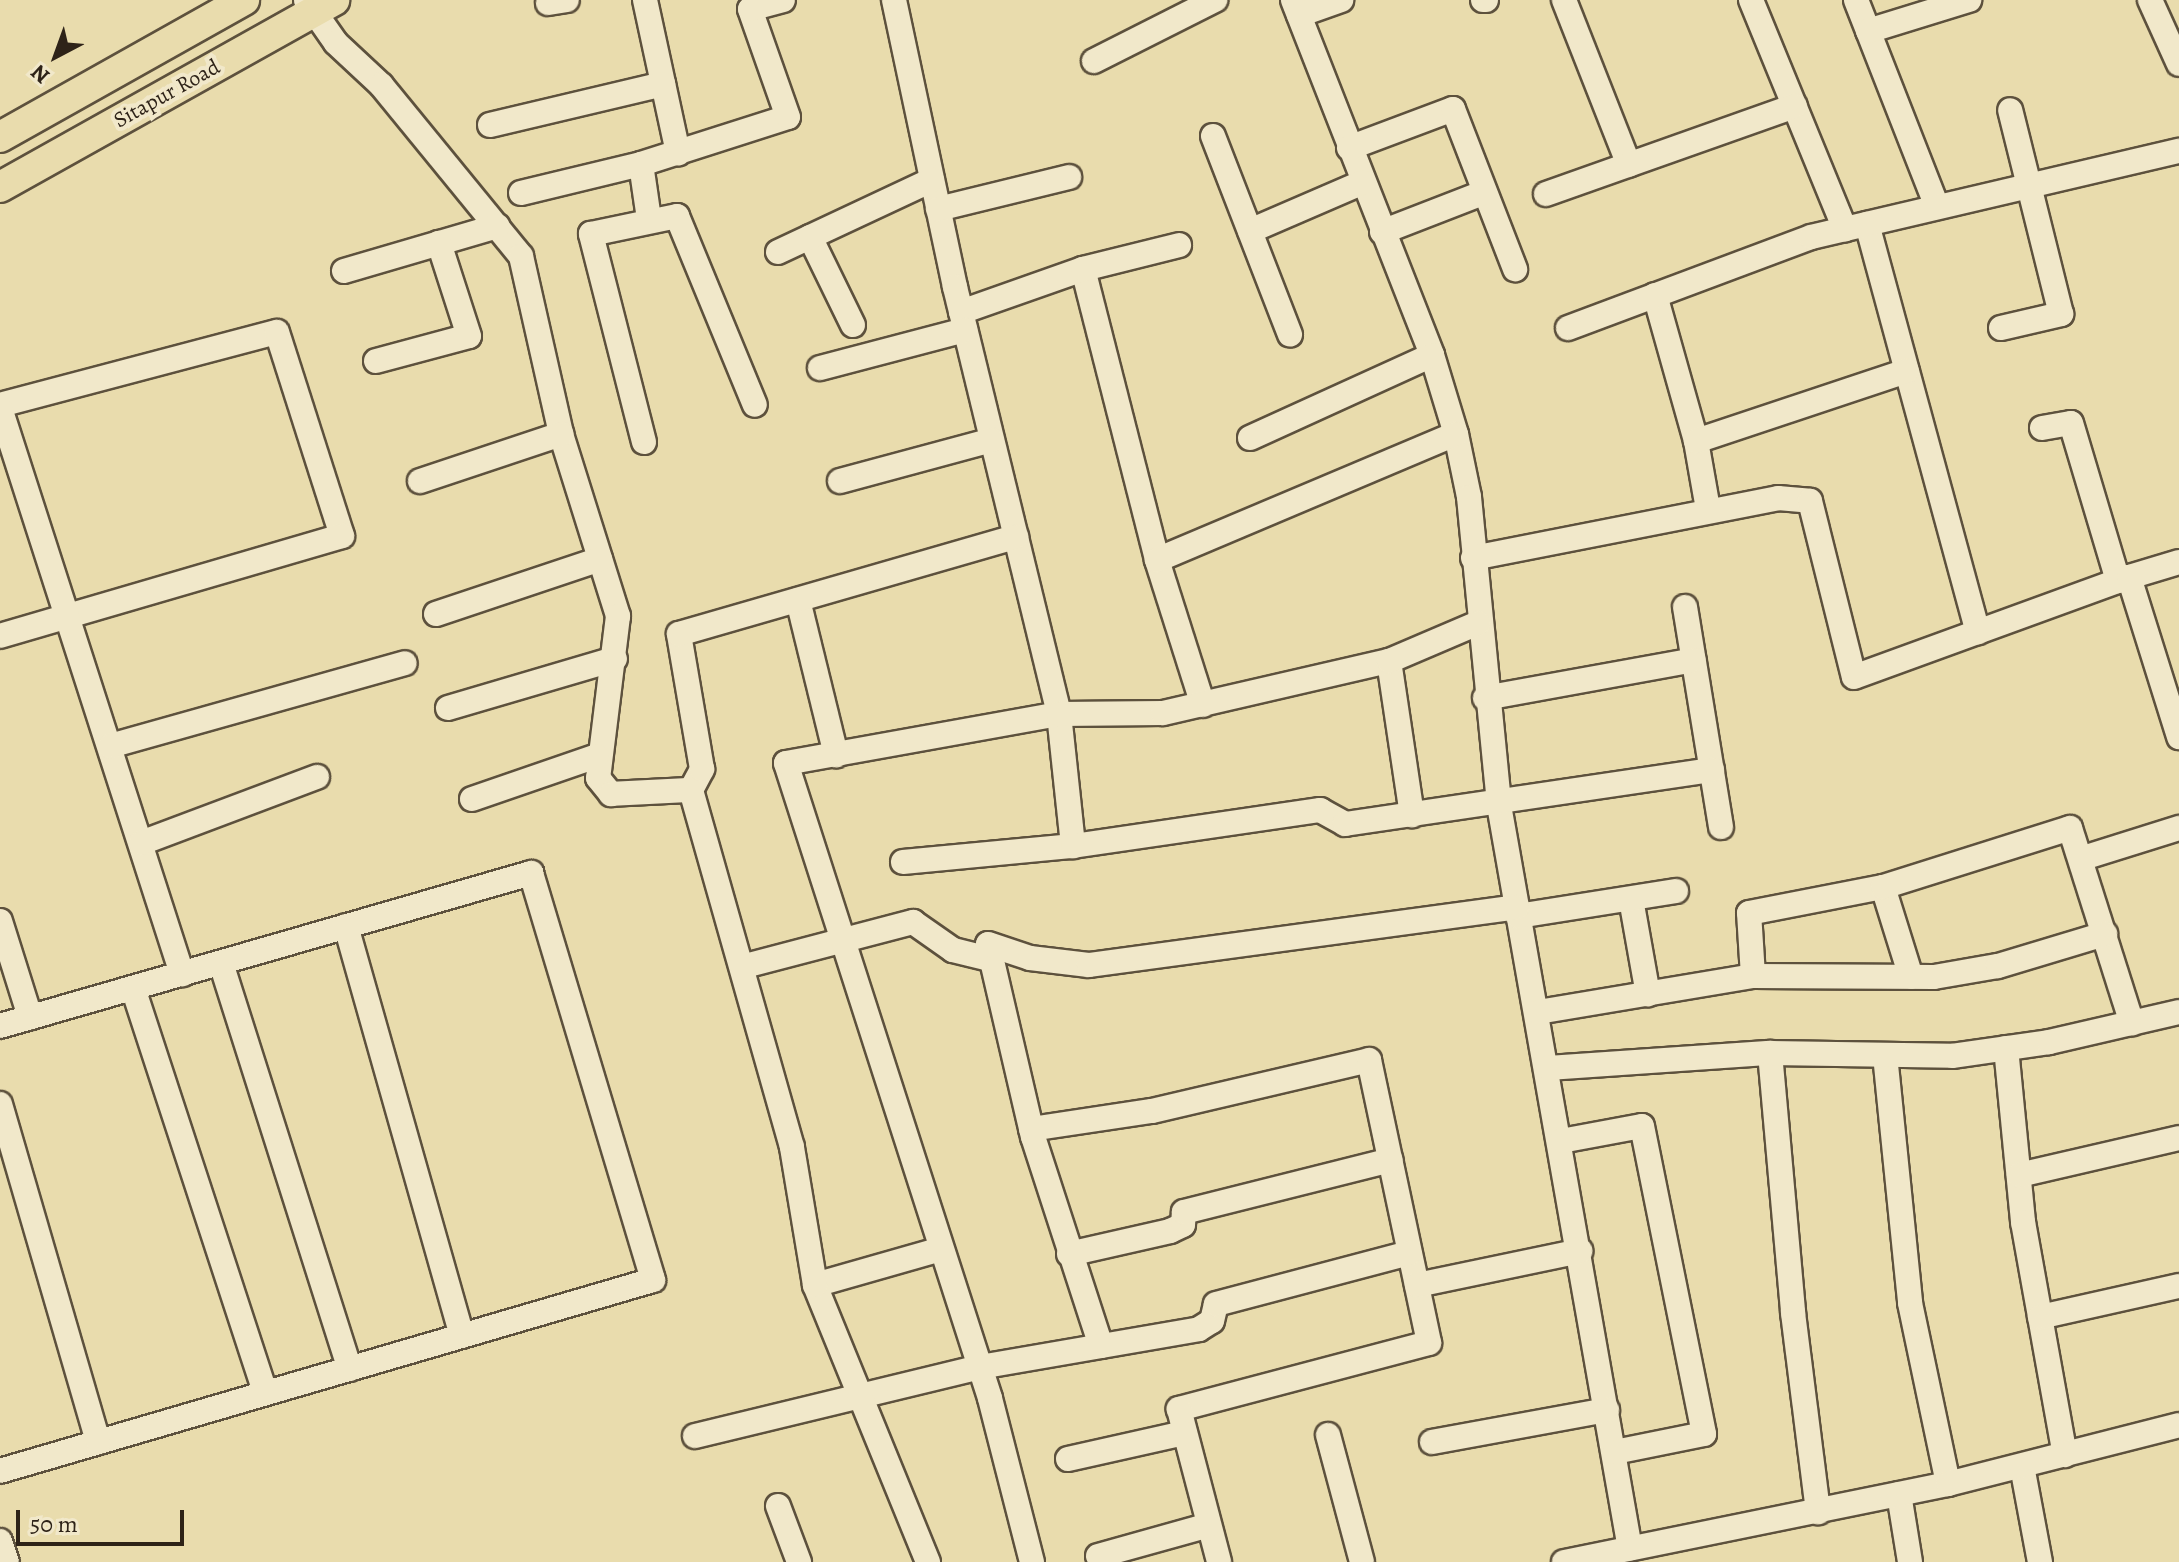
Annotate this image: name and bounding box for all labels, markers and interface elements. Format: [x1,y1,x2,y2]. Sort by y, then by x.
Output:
north arrow [16,16,96,96]
street label: Sitapur Road [109,54,225,134]
text: N [24,58,56,91]
scale bar [20,1494,188,1544]
text: 50 m [30,1508,78,1540]

